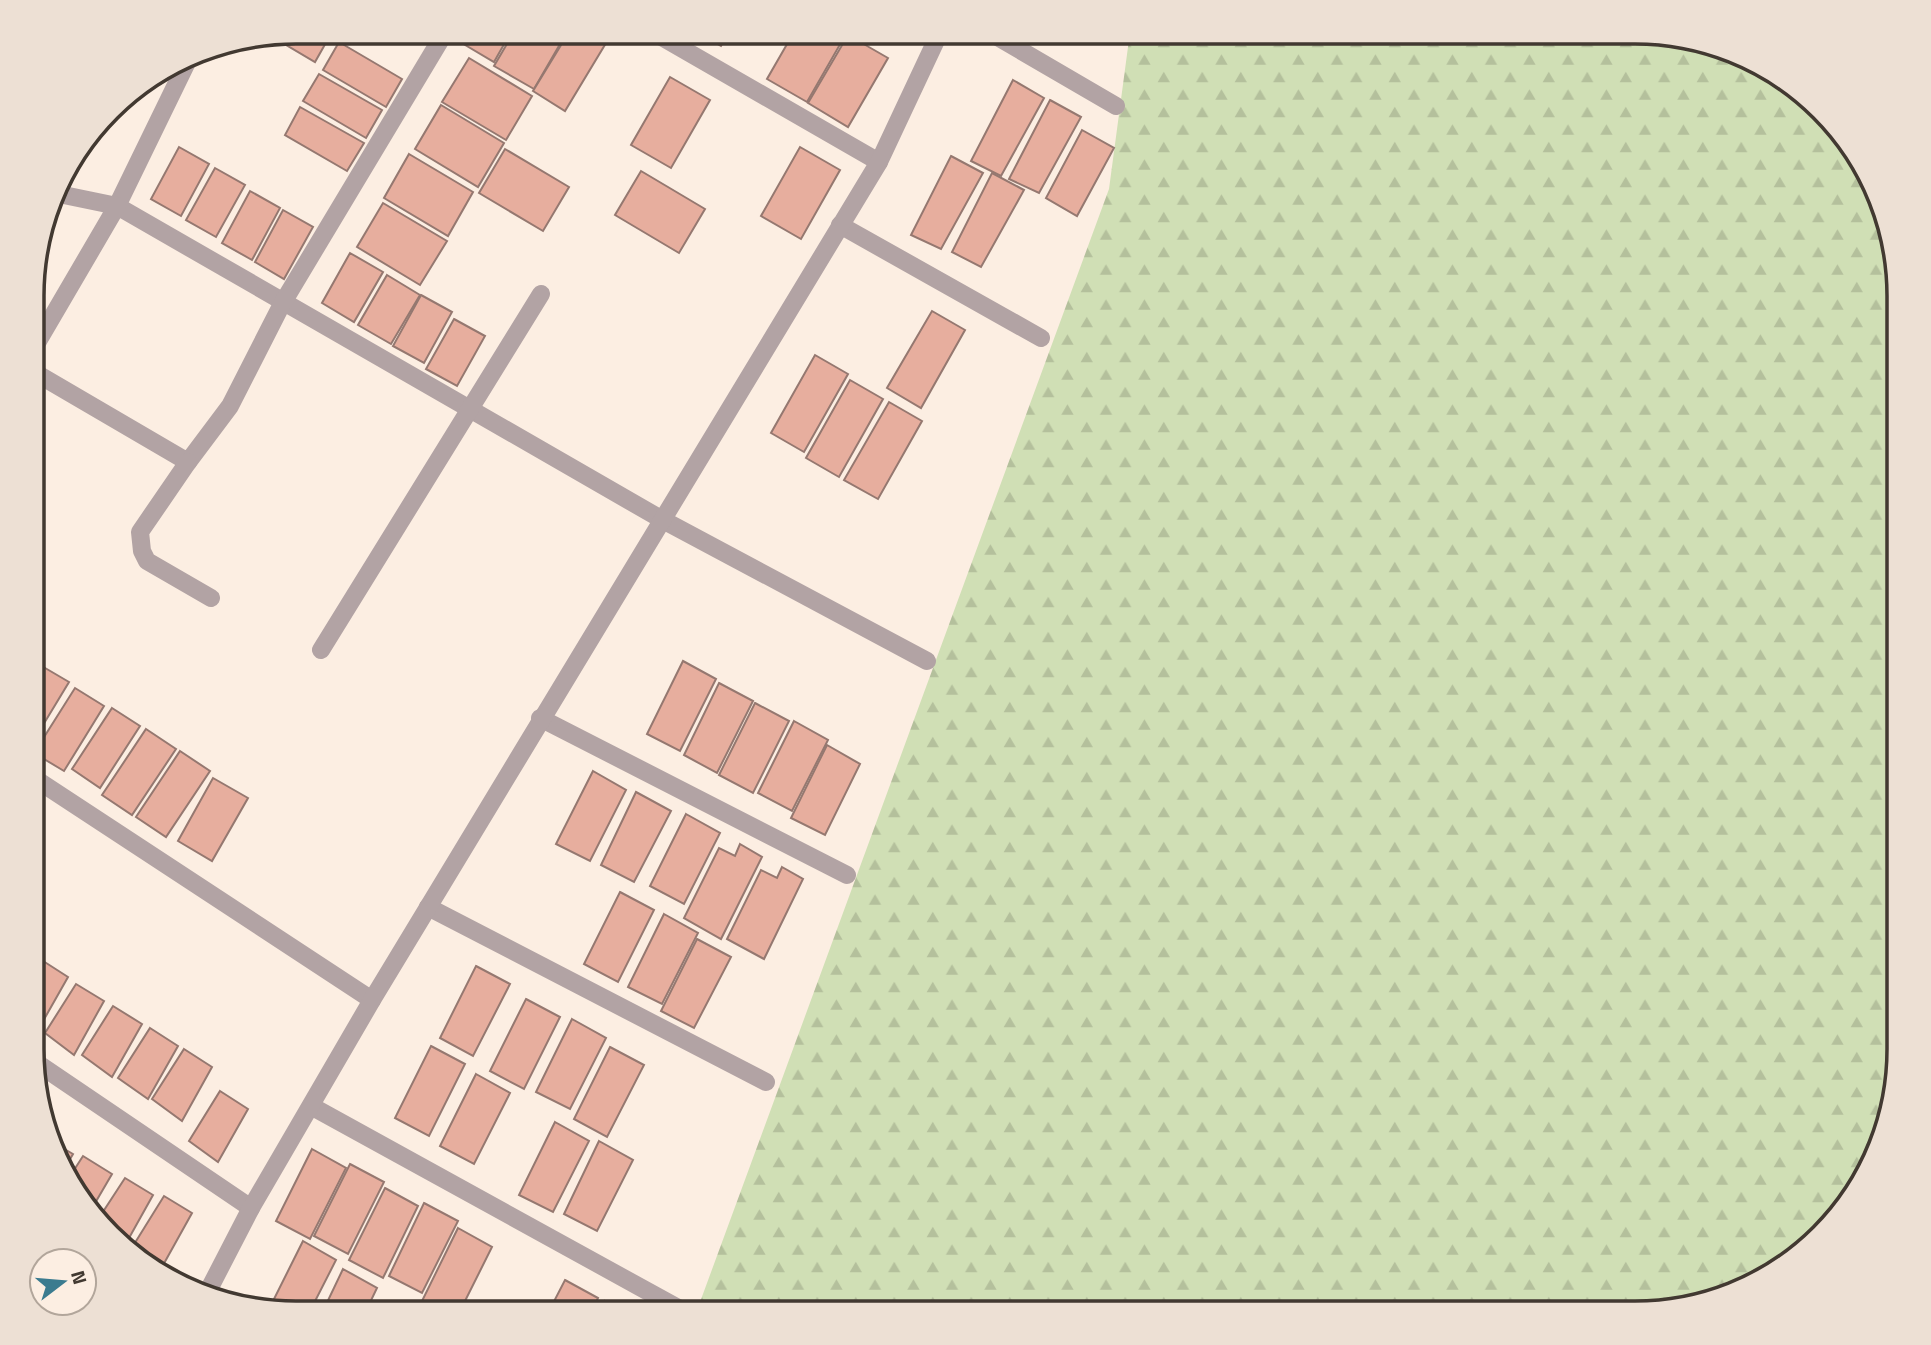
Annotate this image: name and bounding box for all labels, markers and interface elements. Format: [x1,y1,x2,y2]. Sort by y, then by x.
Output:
north arrow [28,1247,98,1317]
text: N [64,1267,96,1288]

